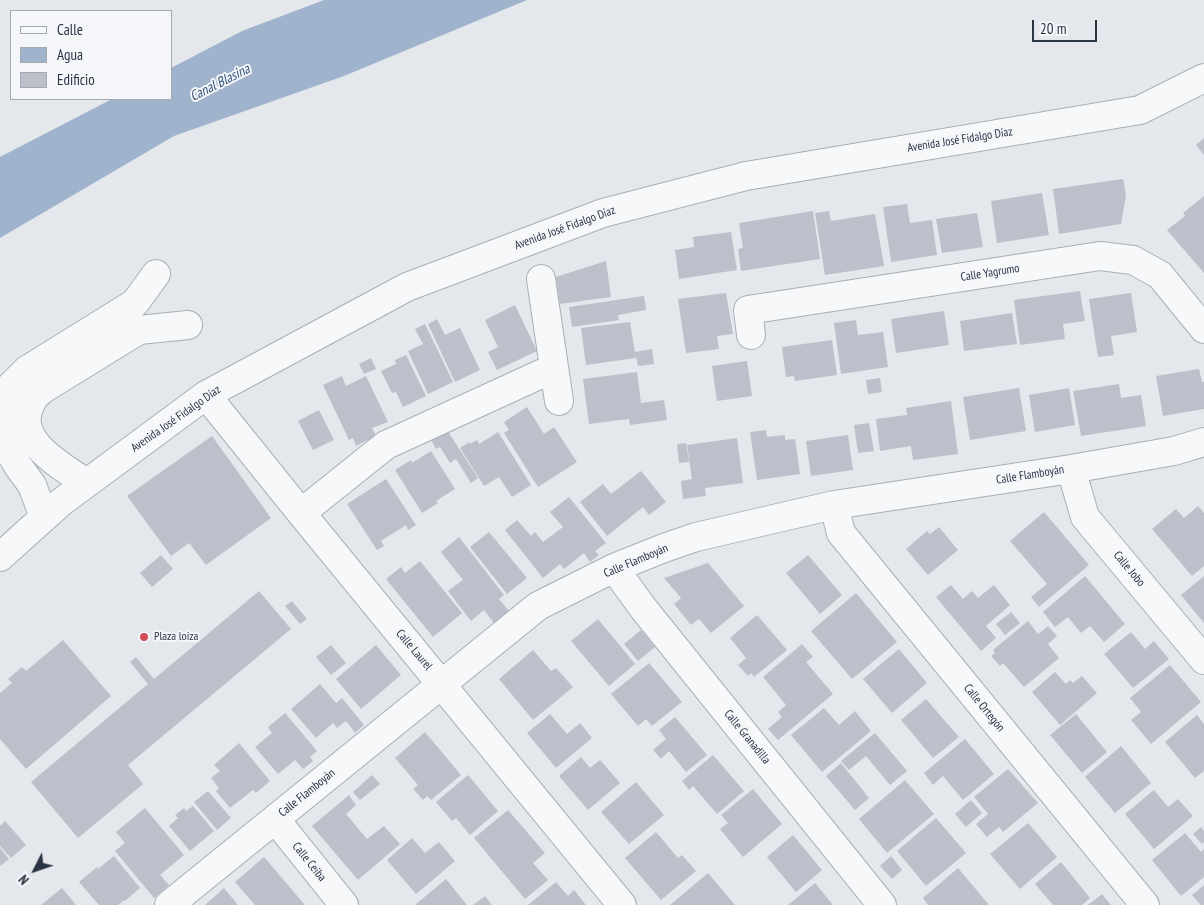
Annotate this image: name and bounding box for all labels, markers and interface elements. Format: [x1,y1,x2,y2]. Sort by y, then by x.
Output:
legend [10,10,172,100]
scale bar [1034,10,1099,42]
text: 20 m [1040,19,1066,38]
text: Calle [57,20,83,39]
text: Agua [57,45,83,64]
water label: Canal Blasina [187,61,253,105]
text: Edificio [57,70,95,89]
street label: Avenida José Fidalgo Díaz [906,125,1014,155]
street label: Avenida José Fidalgo Díaz [513,203,617,253]
street label: Calle Yagrumo [960,261,1020,285]
street label: Avenida José Fidalgo Díaz [128,383,224,455]
street label: Calle Flamboyán [995,463,1065,487]
street label: Calle Flamboyán [602,541,670,581]
street label: Calle Jobo [1110,548,1148,590]
street label: Calle Laurel [393,627,435,673]
place label: Plaza loiza [154,630,198,644]
marker: Plaza loiza [138,631,150,643]
street label: Calle Ortegón [960,681,1008,735]
street label: Calle Granadilla [721,707,773,767]
street label: Calle Flamboyán [276,766,338,820]
street label: Calle Ceiba [289,840,329,884]
north arrow [10,845,60,895]
text: N [14,871,33,889]

